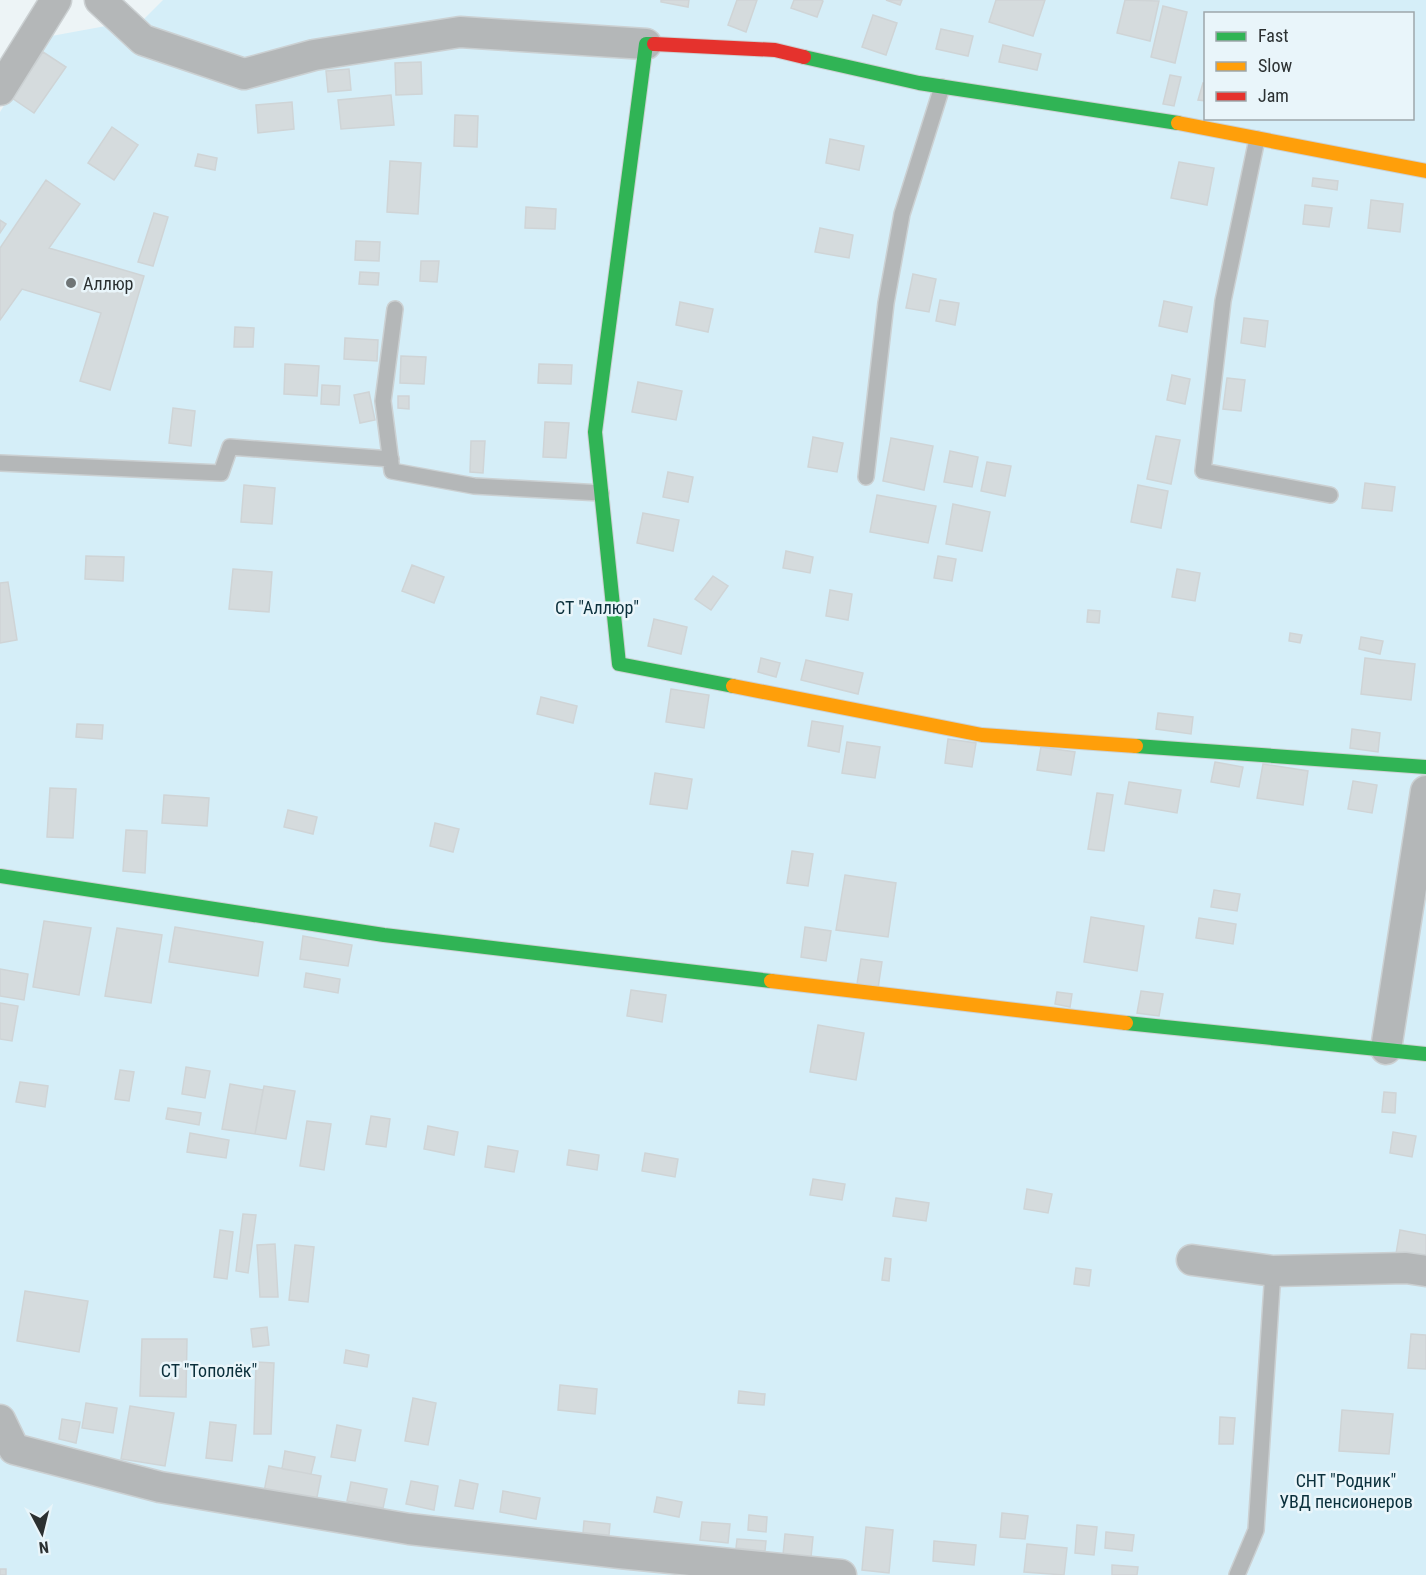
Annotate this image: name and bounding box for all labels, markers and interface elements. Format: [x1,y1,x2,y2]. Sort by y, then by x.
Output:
legend [1204,12,1414,120]
text: Fast [1258,25,1289,46]
text: Slow [1258,55,1293,76]
text: Jam [1258,85,1289,106]
place label: Аллюр [83,273,134,294]
marker: Аллюр [64,276,78,290]
park label: СТ "Аллюр" [555,597,639,618]
park label: СТ "Тополёк" [161,1360,257,1381]
park label: СНТ "Родник" УВД пенсионеров [1279,1470,1413,1512]
north arrow [12,1503,72,1563]
text: N [38,1537,50,1557]

